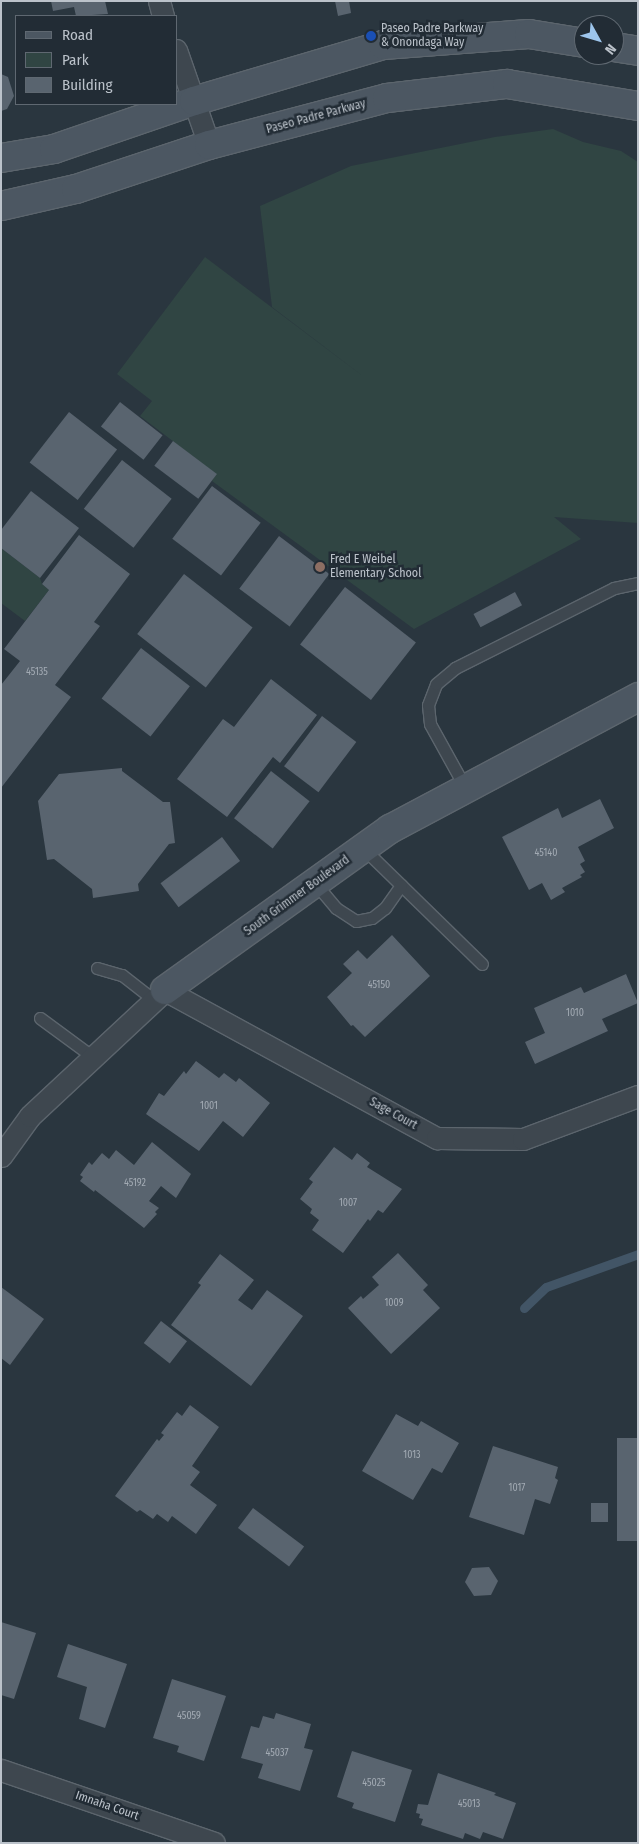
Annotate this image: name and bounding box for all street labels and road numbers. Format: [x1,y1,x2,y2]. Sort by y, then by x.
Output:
street label: Paseo Padre Parkway [265,97,367,137]
street label: South Grimmer Boulevard [242,853,352,939]
street label: Sage Court [367,1095,419,1133]
street label: Imnaha Court [73,1788,141,1824]

